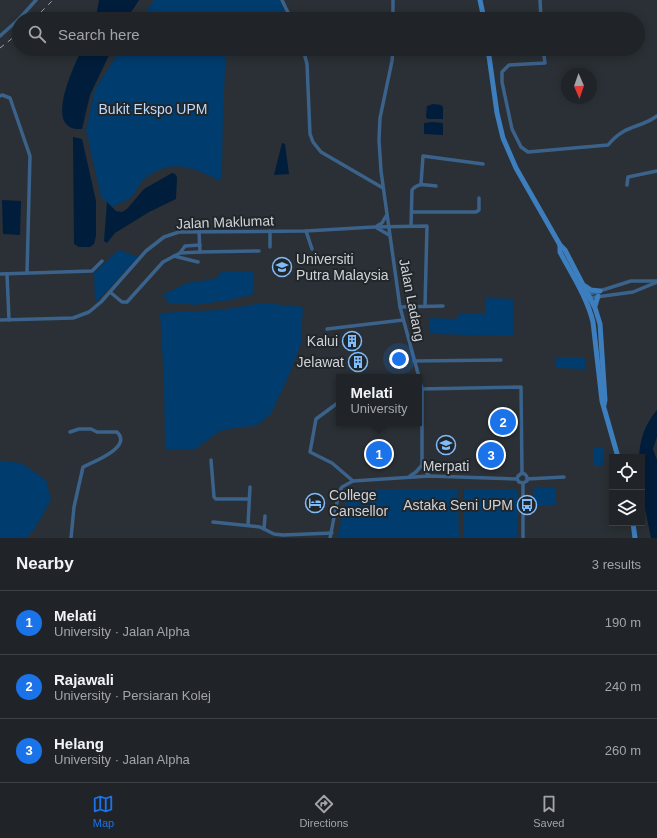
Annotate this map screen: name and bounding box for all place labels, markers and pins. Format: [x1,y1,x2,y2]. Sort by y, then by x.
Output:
place label: Universiti Putra Malaysia [296,251,389,283]
school or university icon: Universiti Putra Malaysia [271,256,293,278]
building icon: Kalui [341,330,363,352]
place label: Kalui [307,333,338,349]
building icon: Jelawat [347,351,369,373]
place label: Jelawat [297,354,344,370]
pin: 2 [490,407,516,437]
school or university icon: Merpati [435,434,457,456]
pin: 1 [366,439,392,469]
pin: 3 [478,440,504,470]
place label: Merpati [423,458,469,474]
place label: College Cansellor [329,487,388,519]
hotel icon: College Cansellor [304,492,326,514]
bus stop icon: Astaka Seni UPM [516,494,538,516]
place label: Astaka Seni UPM [403,497,513,513]

